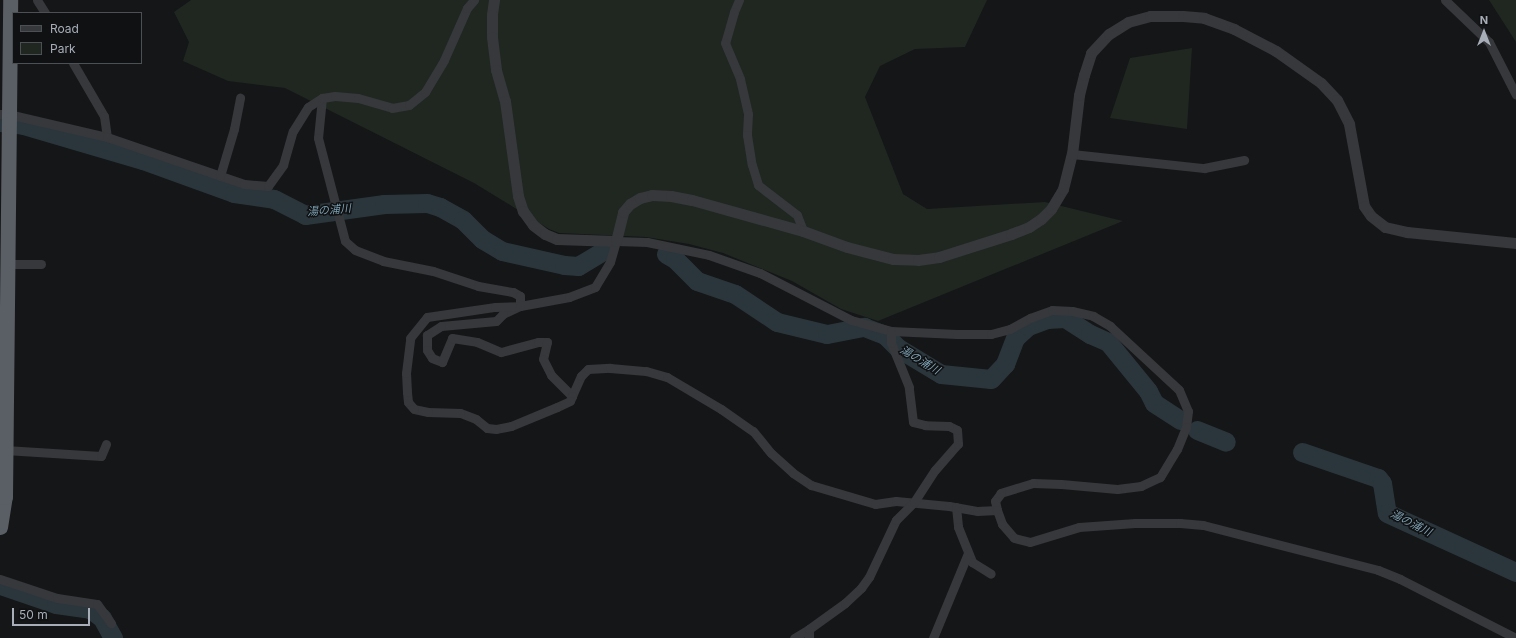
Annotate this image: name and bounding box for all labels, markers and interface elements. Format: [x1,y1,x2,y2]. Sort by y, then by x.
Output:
legend [12,12,142,64]
north arrow [1464,12,1504,52]
text: N [1480,13,1488,27]
text: Road [50,21,79,36]
text: Park [50,41,76,56]
water label: 湯の浦川 [307,202,351,218]
water label: 湯の浦川 [898,343,942,377]
water label: 湯の浦川 [1388,507,1434,539]
scale bar [14,600,92,626]
text: 50 m [19,607,48,622]

